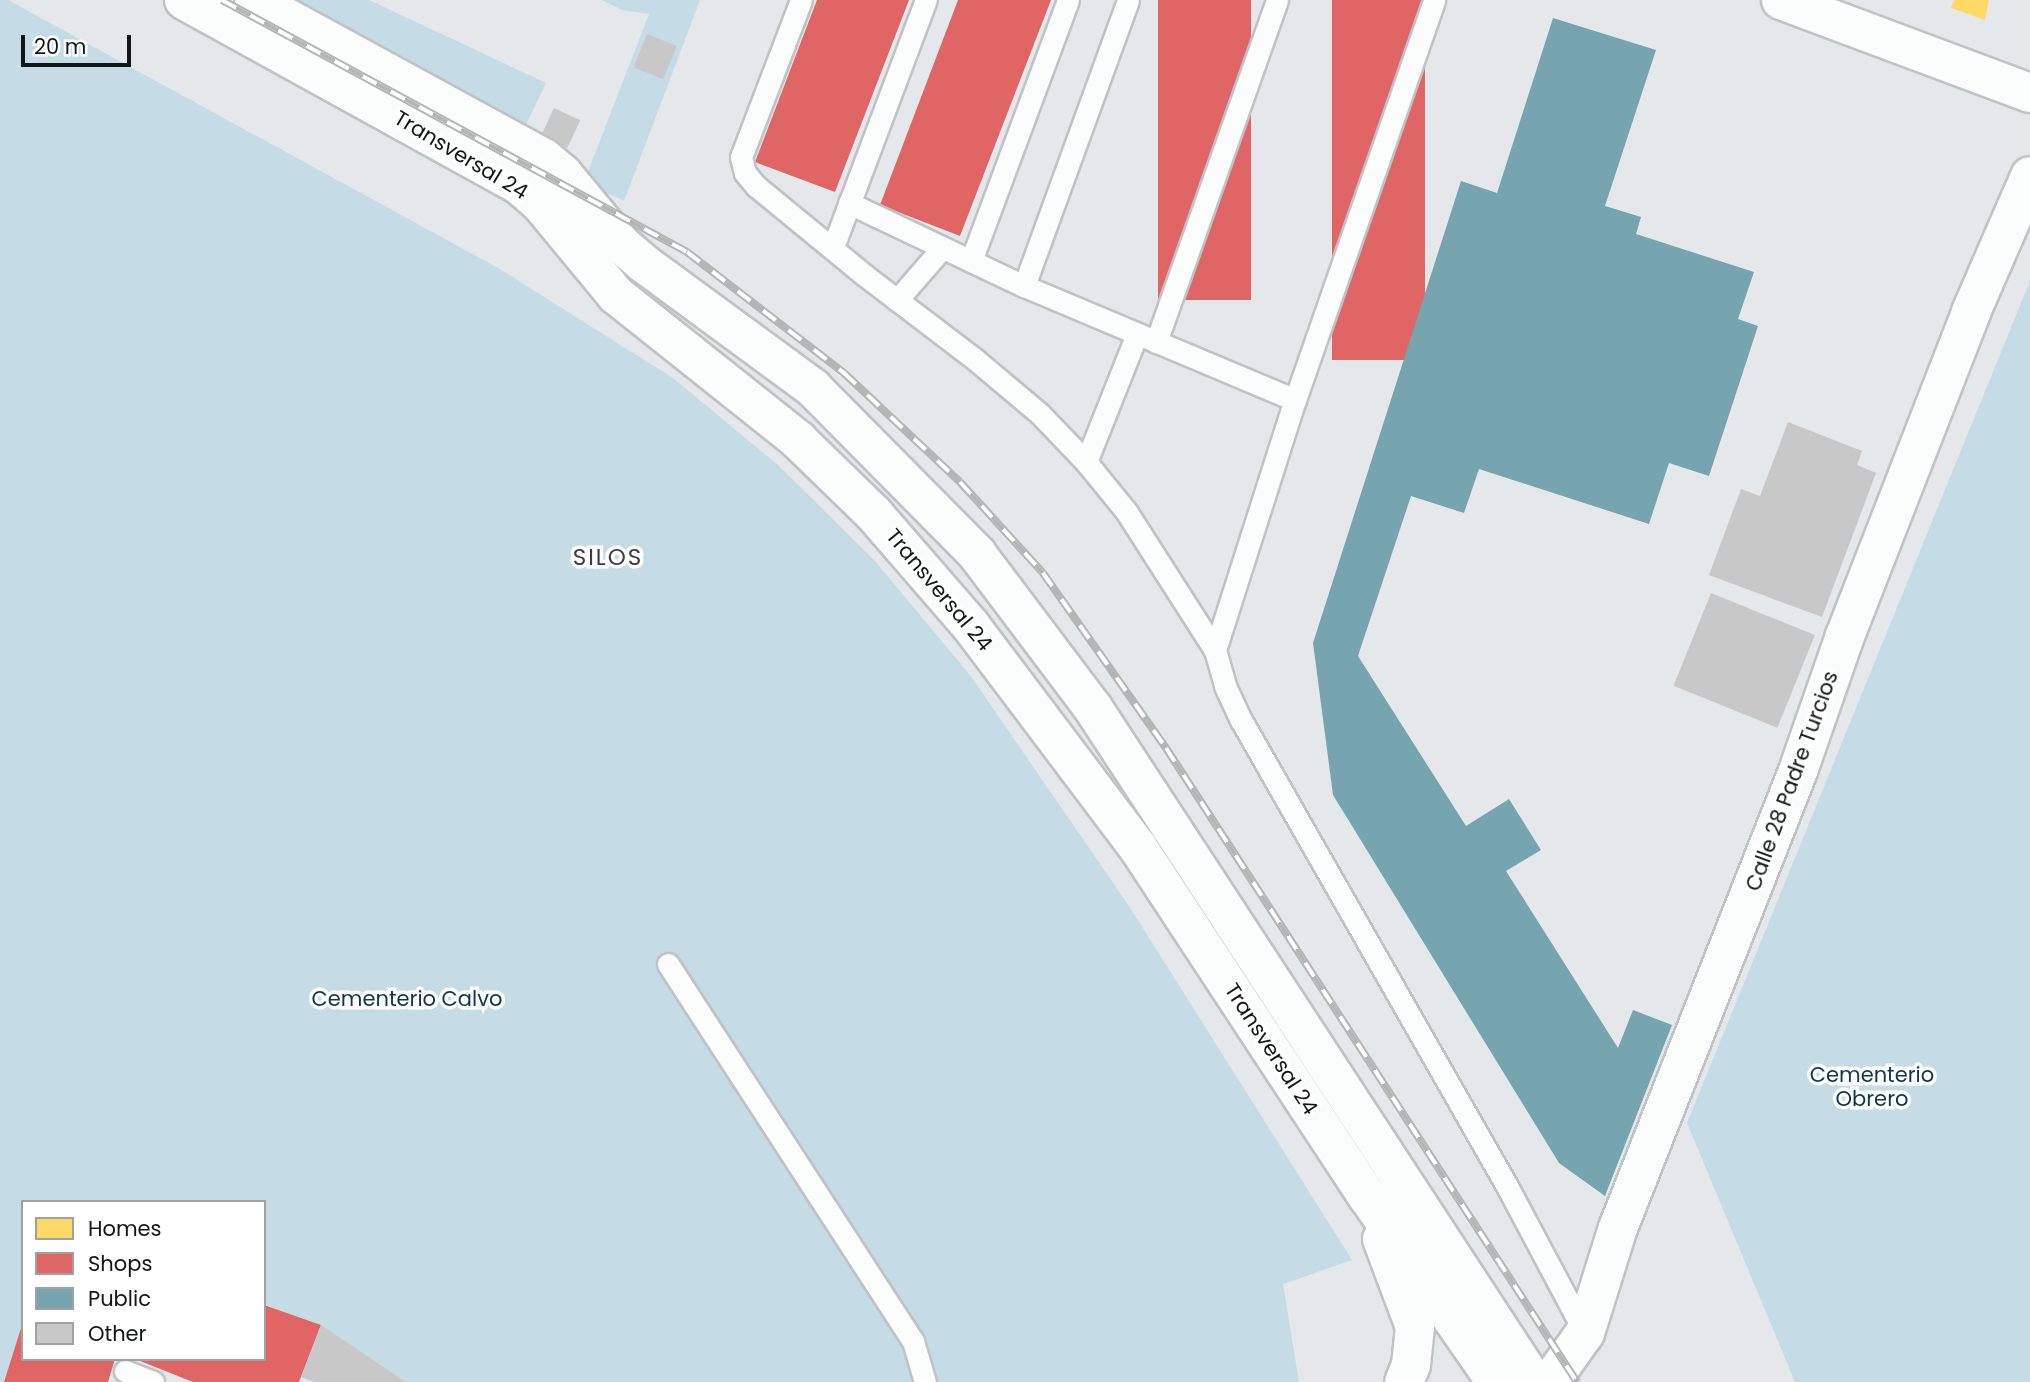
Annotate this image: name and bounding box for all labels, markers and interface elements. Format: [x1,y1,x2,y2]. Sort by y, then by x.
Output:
scale bar [24,21,135,65]
text: 20 m [34,32,87,61]
street label: Transversal 24 [390,105,532,205]
street label: Transversal 24 [881,524,997,656]
district label: SILOS [573,543,643,571]
street label: Calle 28 Padre Turcios [1740,668,1844,894]
street label: Transversal 24 [1219,979,1323,1119]
park label: Cementerio Calvo [312,986,502,1012]
park label: Cementerio Obrero [1810,1062,1934,1112]
legend [21,1200,266,1361]
text: Homes [88,1214,162,1243]
text: Shops [88,1249,152,1278]
text: Public [88,1284,151,1313]
text: Other [88,1319,146,1348]

